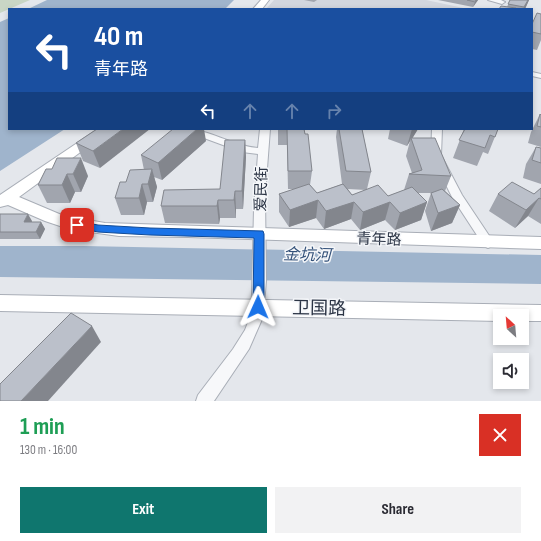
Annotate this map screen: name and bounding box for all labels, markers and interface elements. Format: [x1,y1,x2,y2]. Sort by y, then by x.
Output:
text: 40 m [94,20,143,53]
icon: left [28,24,80,76]
text: 青年路 [94,59,148,80]
icon: left [197,100,219,122]
icon: ahead [239,100,261,122]
icon: ahead [281,100,303,122]
icon: right [323,100,345,122]
street label: 爱民街 [251,166,272,212]
pin [60,208,94,242]
icon: arrive [66,214,88,236]
street label: 青年路 [356,229,402,250]
water label: 金坑河 [283,246,334,265]
position arrow [237,286,279,328]
street label: 卫国路 [292,298,346,319]
north arrow [493,309,529,345]
map controls [493,309,529,389]
button: sound [493,353,529,389]
text: 1 min [20,412,65,441]
button: close [479,414,521,456]
text: 130 m · 16:00 [20,442,77,458]
button: Exit [20,487,267,533]
button: Share [275,487,521,533]

